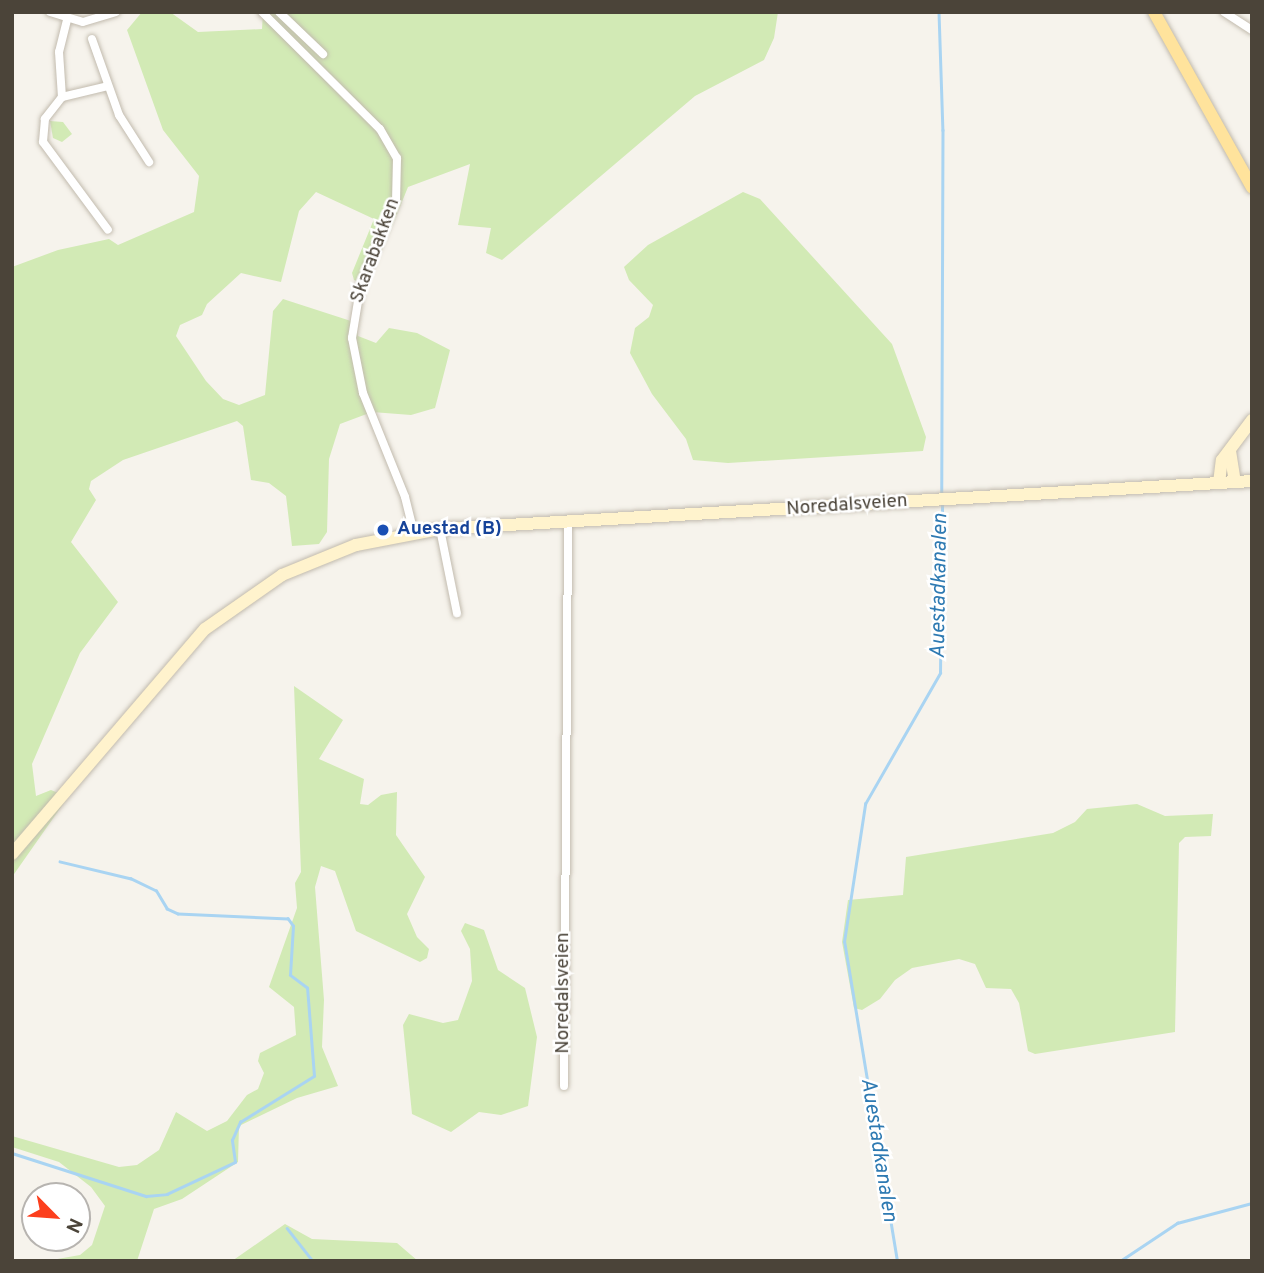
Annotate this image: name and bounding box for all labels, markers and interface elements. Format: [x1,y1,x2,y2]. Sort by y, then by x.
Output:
street label: Skarabakken [346,195,406,307]
street label: Noredalsveien [786,490,908,522]
water label: Auestadkanalen [926,513,954,659]
place label: Auestad (B) [397,519,502,541]
marker: Auestad (B) [375,522,391,538]
street label: Noredalsveien [553,932,575,1054]
water label: Auestadkanalen [854,1076,902,1224]
north arrow [21,1182,91,1252]
text: N [59,1214,87,1236]

